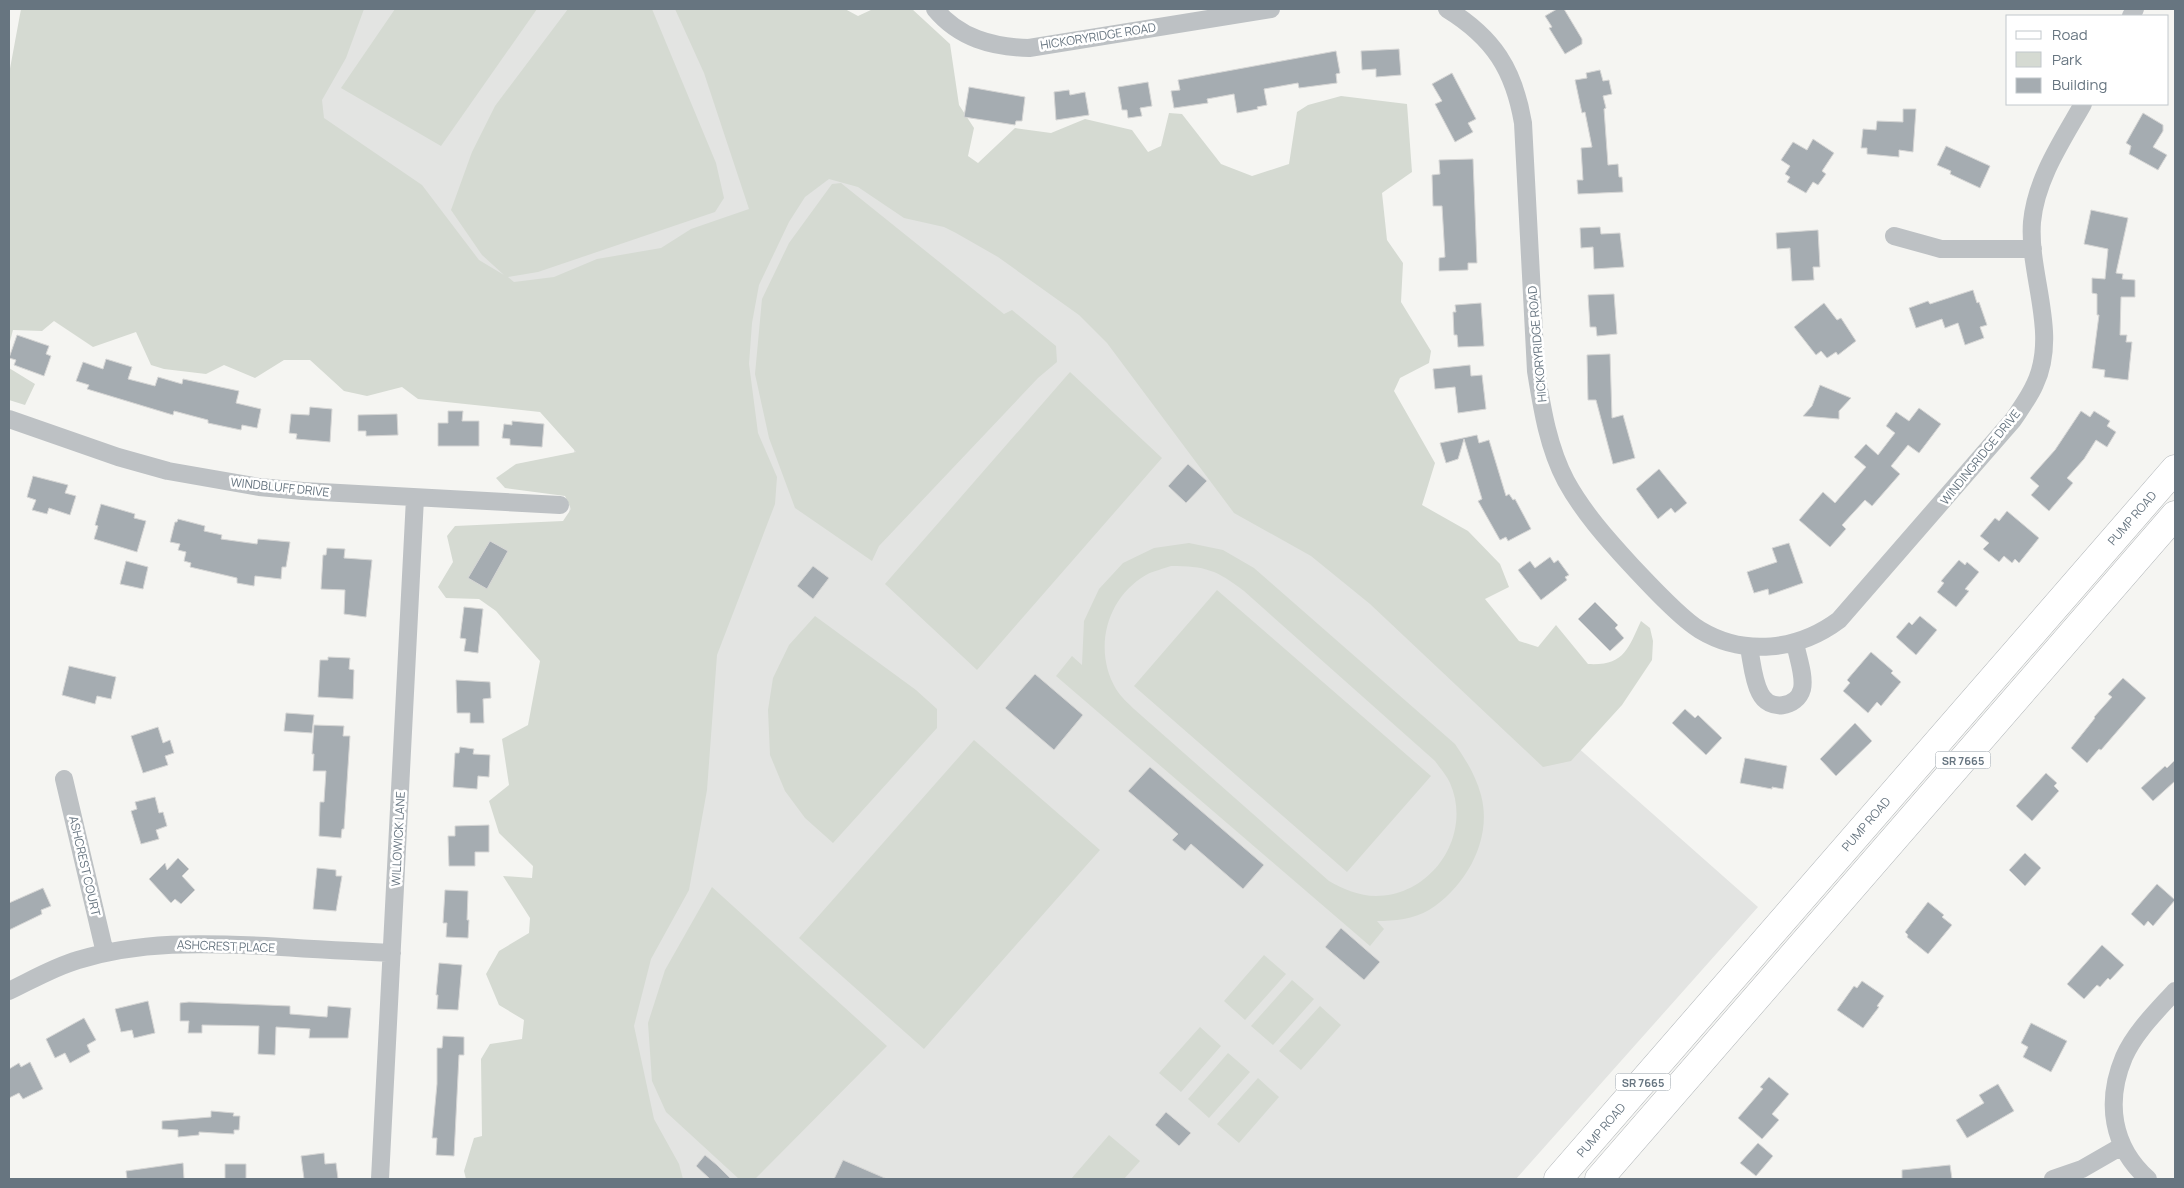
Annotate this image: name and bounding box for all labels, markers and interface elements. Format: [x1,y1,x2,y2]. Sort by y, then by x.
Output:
legend [2006,15,2169,105]
street label: HICKORYRIDGE ROAD [1039,18,1157,54]
text: Road [2052,24,2088,45]
text: Park [2052,49,2082,70]
text: Building [2052,74,2107,95]
street label: HICKORYRIDGE ROAD [1523,285,1551,403]
street label: WINDINGRIDGE DRIVE [1936,406,2024,508]
street label: WINDBLUFF DRIVE [230,473,330,501]
street label: PUMP ROAD [2104,487,2160,549]
road number: SR 7665 [1936,752,1990,768]
street label: WILLOWICK LANE [387,791,409,887]
street label: PUMP ROAD [1838,793,1894,855]
street label: ASHCREST COURT [65,814,105,919]
street label: ASHCREST PLACE [177,936,276,956]
road number: SR 7665 [1616,1074,1670,1090]
street label: PUMP ROAD [1573,1099,1629,1161]

